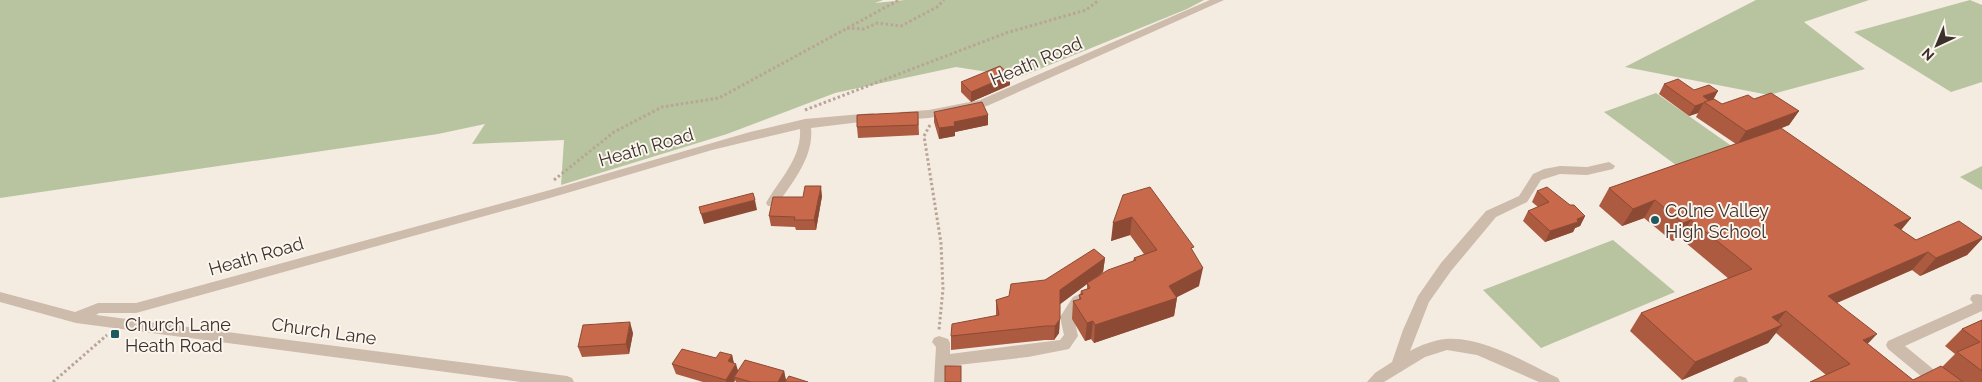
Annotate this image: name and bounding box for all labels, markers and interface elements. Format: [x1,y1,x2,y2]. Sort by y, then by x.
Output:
north arrow [1912,20,1962,70]
street label: Heath Road [987,32,1085,90]
text: N [1919,45,1937,64]
street label: Heath Road [596,123,696,171]
place label: Colne Valley High School [1665,200,1769,242]
marker: Colne Valley High School [1649,214,1661,226]
street label: Heath Road [206,232,306,280]
street label: Church Lane [270,313,378,349]
place label: Church Lane Heath Road [125,314,231,356]
marker: Church Lane Heath Road [109,328,121,340]

